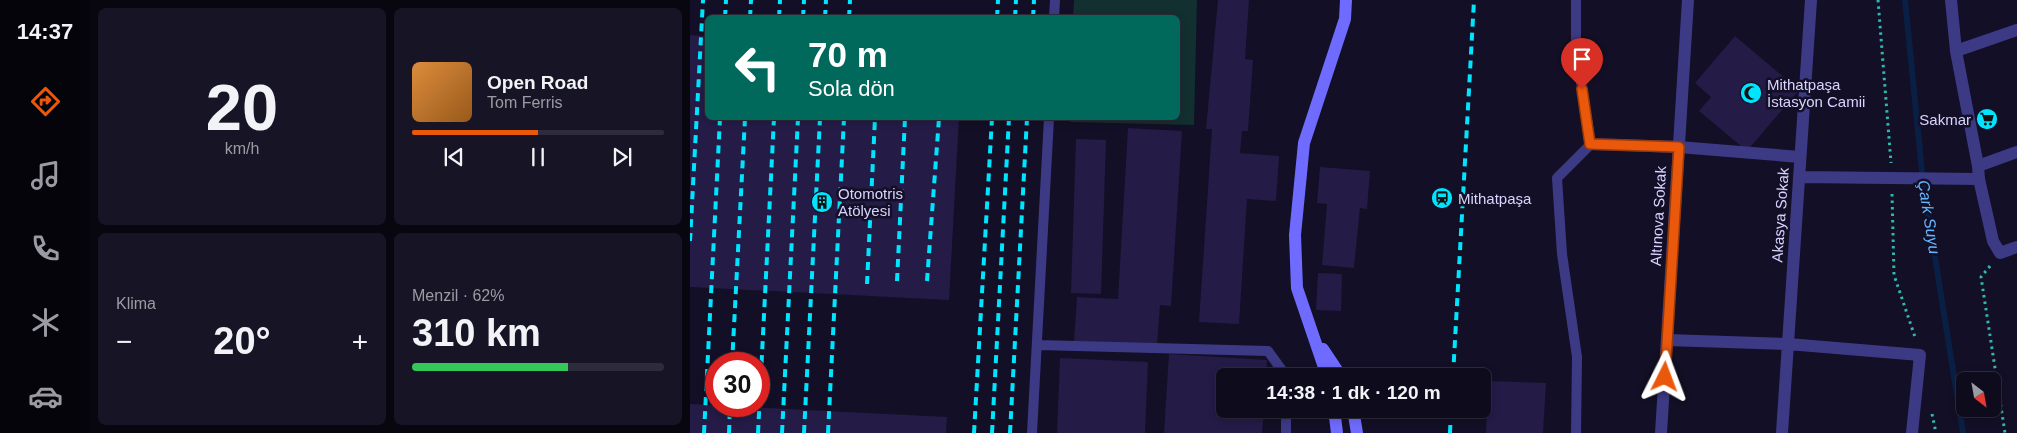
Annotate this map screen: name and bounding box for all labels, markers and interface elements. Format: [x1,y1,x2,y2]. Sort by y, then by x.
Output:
text: 14:37 [17,19,73,44]
icon: left [725,35,790,100]
text: 70 m [808,35,888,74]
pin [1561,38,1603,89]
icon: arrive [1568,45,1596,73]
text: 20 [206,71,278,144]
text: Open Road [487,72,588,93]
text: Sola dön [808,76,895,101]
place label: Mithatpaşa İstasyon Camii [1767,76,1865,110]
mosque icon: Mithatpaşa İstasyon Camii [1739,81,1763,105]
icon: directions [28,84,63,119]
text: Tom Ferris [487,94,563,111]
supermarket icon: Sakmar [1975,107,1999,131]
place label: Sakmar [1919,111,1971,128]
text: km/h [225,140,259,157]
icon: previous [440,143,468,171]
icon: pause [524,143,552,171]
icon: next [608,143,636,171]
icon: music [28,158,63,193]
street label: Altınova Sokak [1647,165,1669,266]
street label: Akasya Sokak [1768,167,1792,263]
water label: Çark Suyu [1915,179,1943,255]
place label: Otomotris Atölyesi [838,185,903,219]
station icon: Mithatpaşa [1430,186,1454,210]
building icon: Otomotris Atölyesi [810,190,834,214]
place label: Mithatpaşa [1458,190,1532,207]
icon: phone [28,231,63,266]
text: Menzil · 62% [412,287,504,304]
text: Klima [116,295,156,312]
icon: climate [28,305,63,340]
text: 310 km [412,312,541,354]
text: 20° [213,320,271,362]
text: − [116,326,132,357]
text: + [352,326,368,357]
position arrow [1638,350,1690,402]
speed limit sign: 30 [705,352,770,417]
north arrow [1956,372,2001,418]
map controls [1956,372,2001,417]
icon: car [28,379,63,414]
text: 14:38 · 1 dk · 120 m [1266,382,1441,403]

